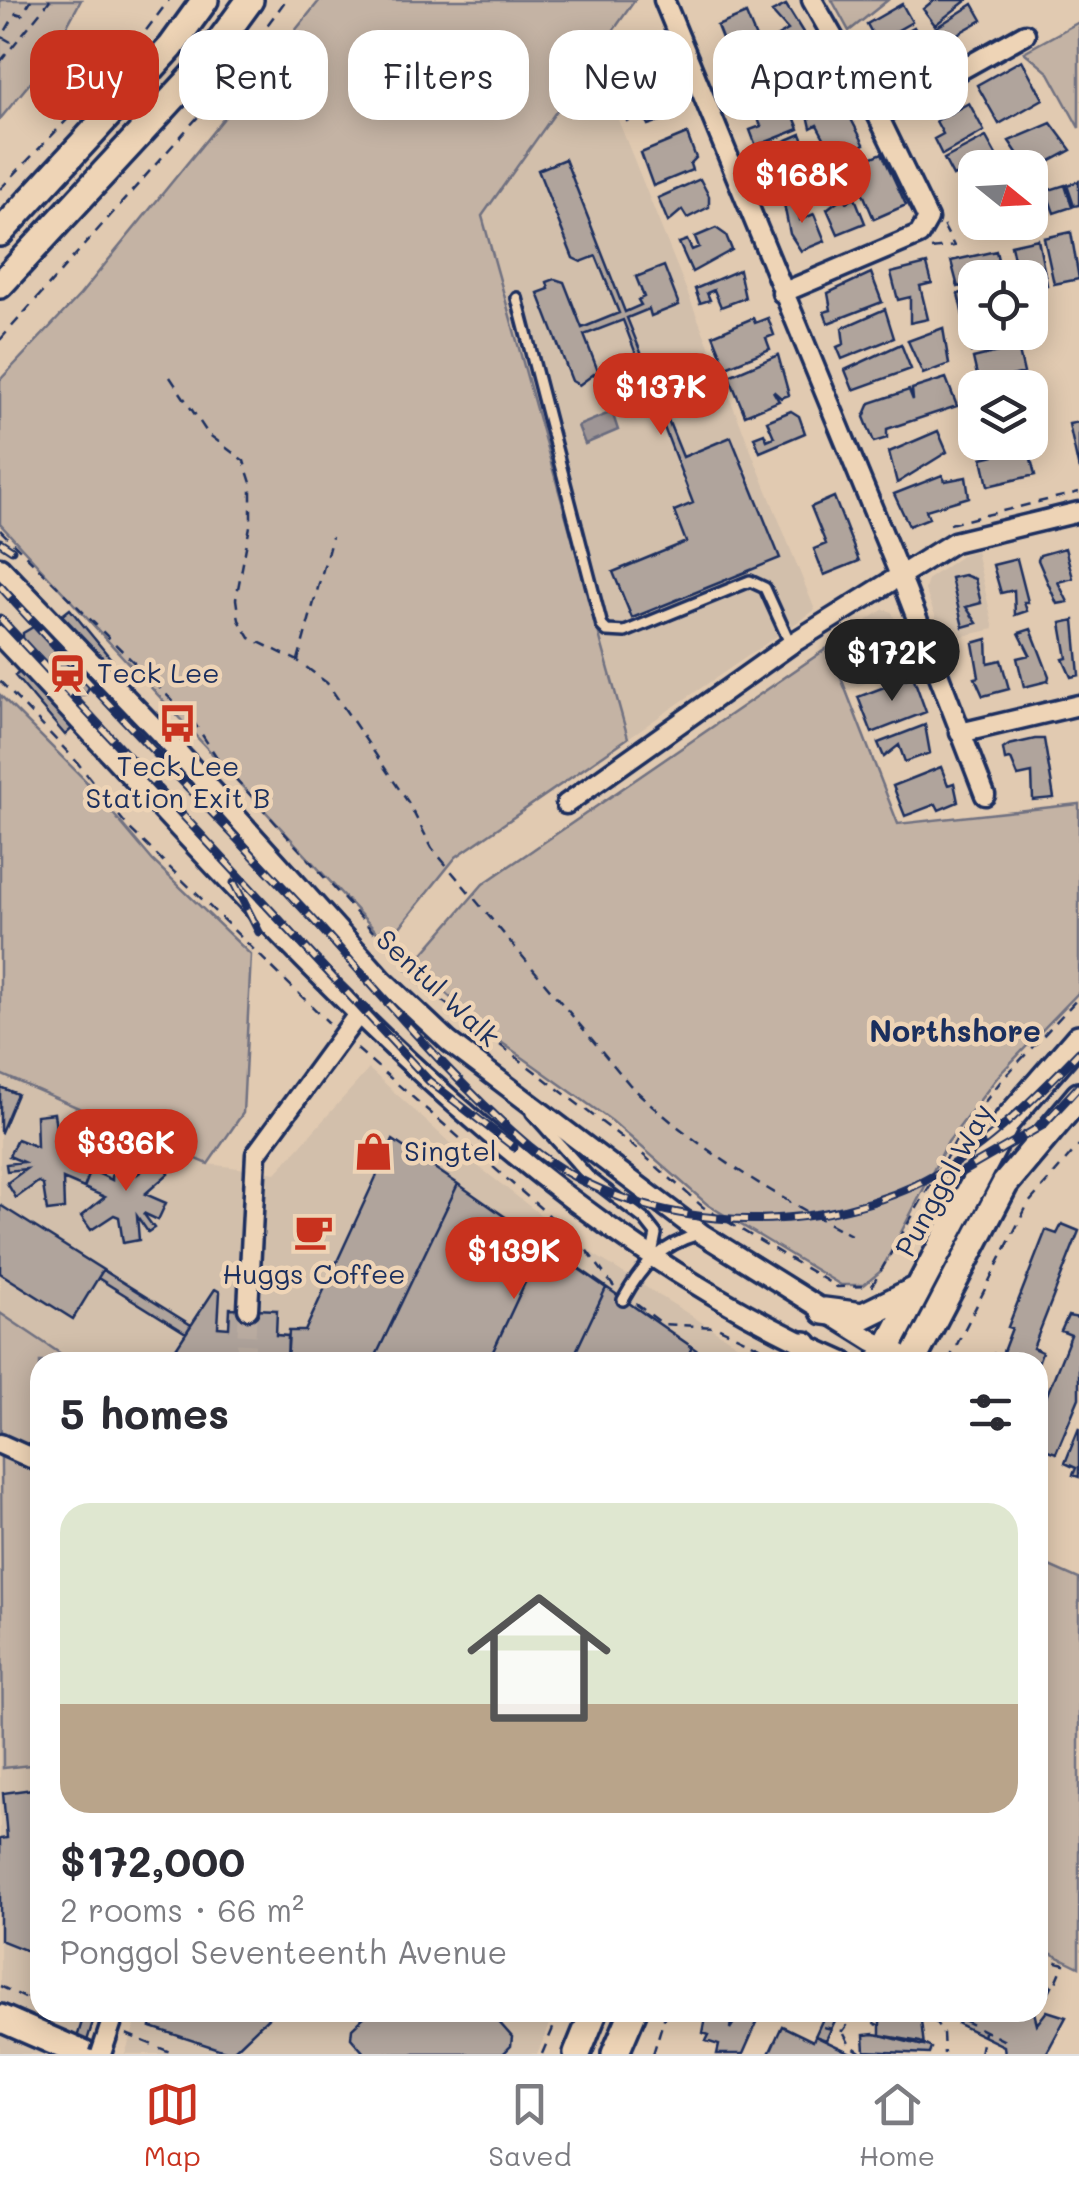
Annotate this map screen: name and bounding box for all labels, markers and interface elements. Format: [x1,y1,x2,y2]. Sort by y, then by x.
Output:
chip: Buy [30,30,159,120]
chip: Rent [179,30,328,120]
chip: Filters [348,30,529,120]
chip: New [549,30,693,120]
chip: Apartment [713,30,968,120]
pin: $168K [732,141,872,226]
north arrow [958,150,1048,240]
map controls [958,150,1048,460]
text: $168K [755,152,849,194]
button: locate [958,260,1048,350]
pin: $137K [591,353,731,438]
text: $137K [615,364,707,406]
button: layers [958,370,1048,460]
pin: $172K [822,619,962,704]
text: $172K [847,630,937,672]
station icon: Teck Lee [46,652,88,694]
place label: Teck Lee [97,654,220,690]
bus stop icon: Teck Lee Station Exit B [157,702,199,744]
place label: Teck Lee Station Exit B [85,747,271,815]
street label: Sentul Walk [369,921,508,1054]
district label: Northshore [869,1010,1041,1050]
street label: Punggol Way [886,1097,1000,1262]
pin: $336K [56,1109,196,1194]
text: $336K [77,1120,175,1162]
shop icon: Singtel [353,1130,395,1172]
place label: Singtel [404,1132,497,1168]
cafe icon: Huggs Coffee [293,1210,335,1252]
pin: $139K [444,1217,584,1302]
text: $139K [467,1228,561,1270]
place label: Huggs Coffee [222,1255,406,1291]
text: 5 homes [60,1385,229,1440]
icon: filters [963,1385,1018,1440]
icon: home [449,1568,629,1748]
text: $172,000 [60,1833,245,1888]
text: 2 rooms · 66 m² [60,1888,304,1930]
text: Ponggol Seventeenth Avenue [60,1930,507,1972]
tab: Map [144,2077,201,2173]
tab: Saved [488,2077,571,2173]
tab: Home [859,2077,935,2173]

